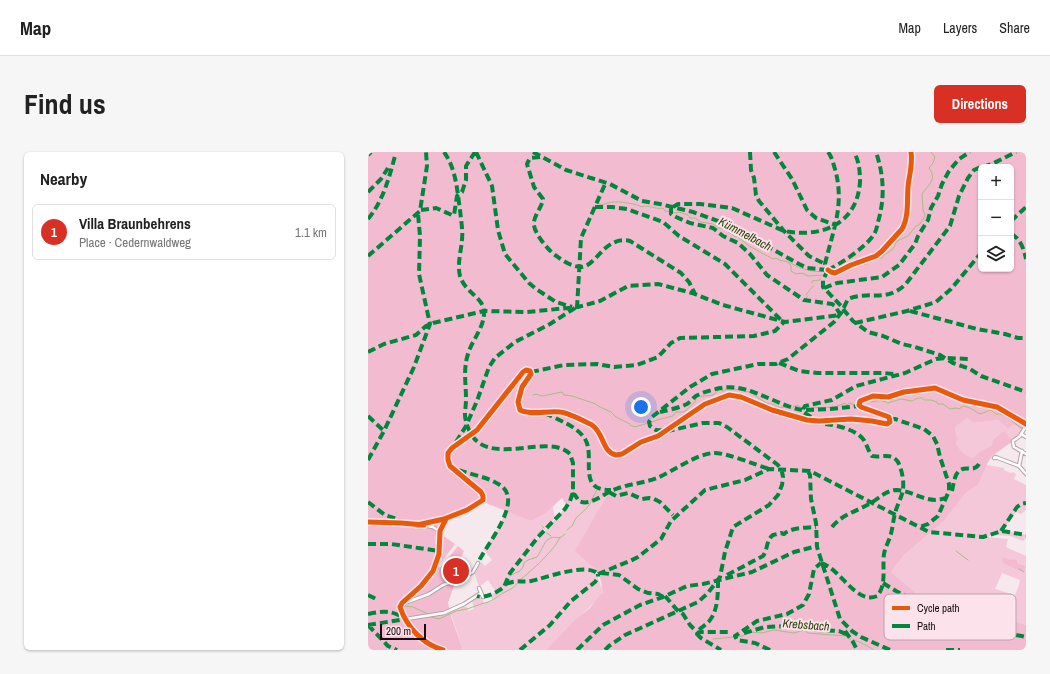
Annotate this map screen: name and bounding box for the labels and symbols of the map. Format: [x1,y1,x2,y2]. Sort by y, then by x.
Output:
water label: Kümmelbach [716,213,774,255]
your location [631,397,651,417]
pin: 1 [443,556,469,586]
legend [884,594,1016,640]
text: Cycle path [917,601,960,615]
water label: Krebsbach [782,615,830,635]
text: Path [917,619,936,633]
scale bar [380,622,426,641]

